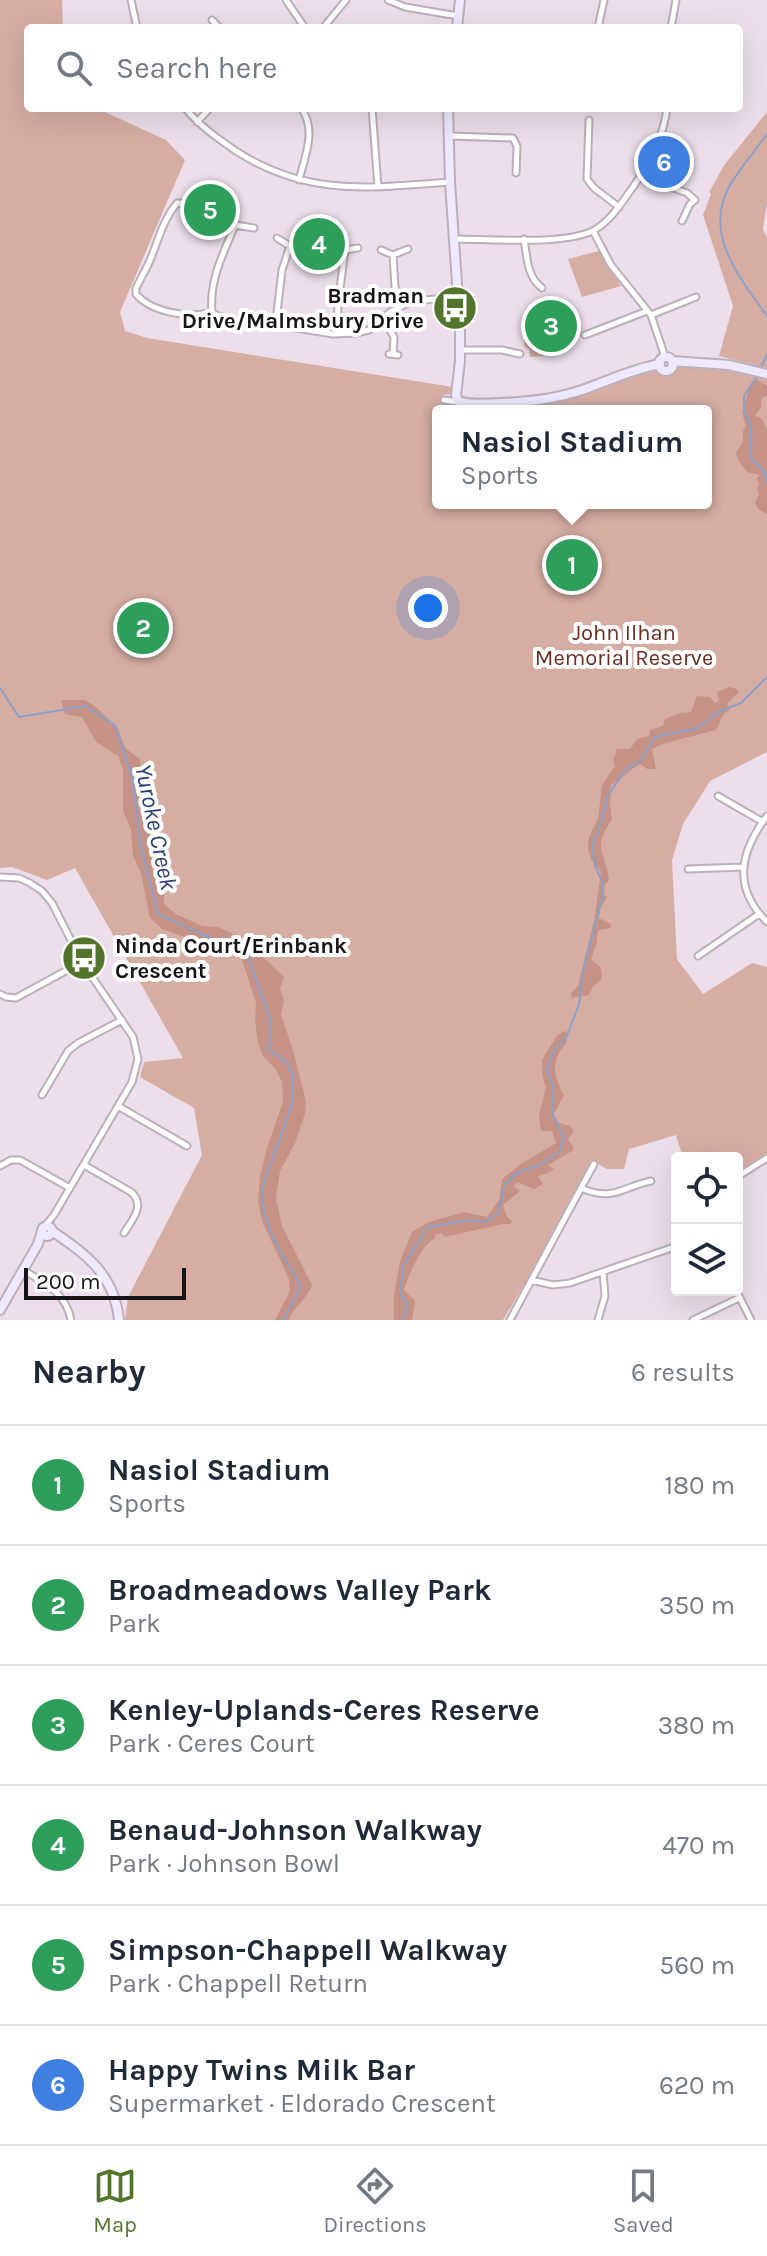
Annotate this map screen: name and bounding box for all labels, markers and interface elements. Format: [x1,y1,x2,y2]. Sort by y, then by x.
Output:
search box [24,24,743,112]
icon: search [52,46,96,90]
text: Search here [116,50,277,86]
pin: 6 [638,132,690,192]
pin: 5 [184,180,236,240]
pin: 4 [293,214,345,274]
place label: Bradman Drive/Malmsbury Drive [182,283,424,334]
bus stop icon: Bradman Drive/Malmsbury Drive [431,284,479,332]
pin: 3 [525,296,577,356]
popup [432,405,712,509]
text: Nasiol Stadium [461,424,683,460]
text: Sports [461,460,539,491]
pin: 1 [546,535,598,595]
your location [408,588,448,628]
pin: 2 [117,598,169,658]
park label: John Ilhan Memorial Reserve [535,620,713,671]
water label: Yuroke Creek [129,762,183,893]
place label: Ninda Court/Erinbank Crescent [115,933,347,984]
bus stop icon: Ninda Court/Erinbank Crescent [60,934,108,982]
map controls [671,1152,743,1296]
button: locate [671,1152,743,1224]
button: layers [671,1224,743,1296]
scale bar [24,1264,186,1300]
text: 200 m [36,1269,101,1295]
text: Nearby [32,1352,146,1392]
text: 6 results [631,1357,735,1388]
text: Nasiol Stadium [108,1452,330,1488]
text: 1 [53,1470,63,1501]
text: 180 m [665,1470,735,1501]
text: Sports [108,1488,186,1519]
text: Broadmeadows Valley Park [108,1572,491,1608]
text: 2 [50,1590,66,1621]
text: 350 m [659,1590,735,1621]
text: Park [108,1608,161,1639]
text: Kenley-Uplands-Ceres Reserve [108,1692,540,1728]
text: 3 [50,1710,66,1741]
text: 380 m [658,1710,735,1741]
text: Park · Ceres Court [108,1728,315,1759]
text: Benaud-Johnson Walkway [108,1812,482,1848]
text: 4 [50,1830,66,1861]
text: 470 m [662,1830,735,1861]
text: Park · Johnson Bowl [108,1848,340,1879]
text: Simpson-Chappell Walkway [108,1932,507,1968]
text: 5 [50,1950,66,1981]
text: 560 m [660,1950,735,1981]
text: Park · Chappell Return [108,1968,368,1999]
text: Happy Twins Milk Bar [108,2052,415,2088]
text: 6 [50,2070,66,2101]
text: 620 m [659,2070,735,2101]
text: Supermarket · Eldorado Crescent [108,2088,496,2119]
tab: Map [93,2164,137,2238]
tab: Directions [323,2164,427,2238]
tab: Saved [613,2164,674,2238]

